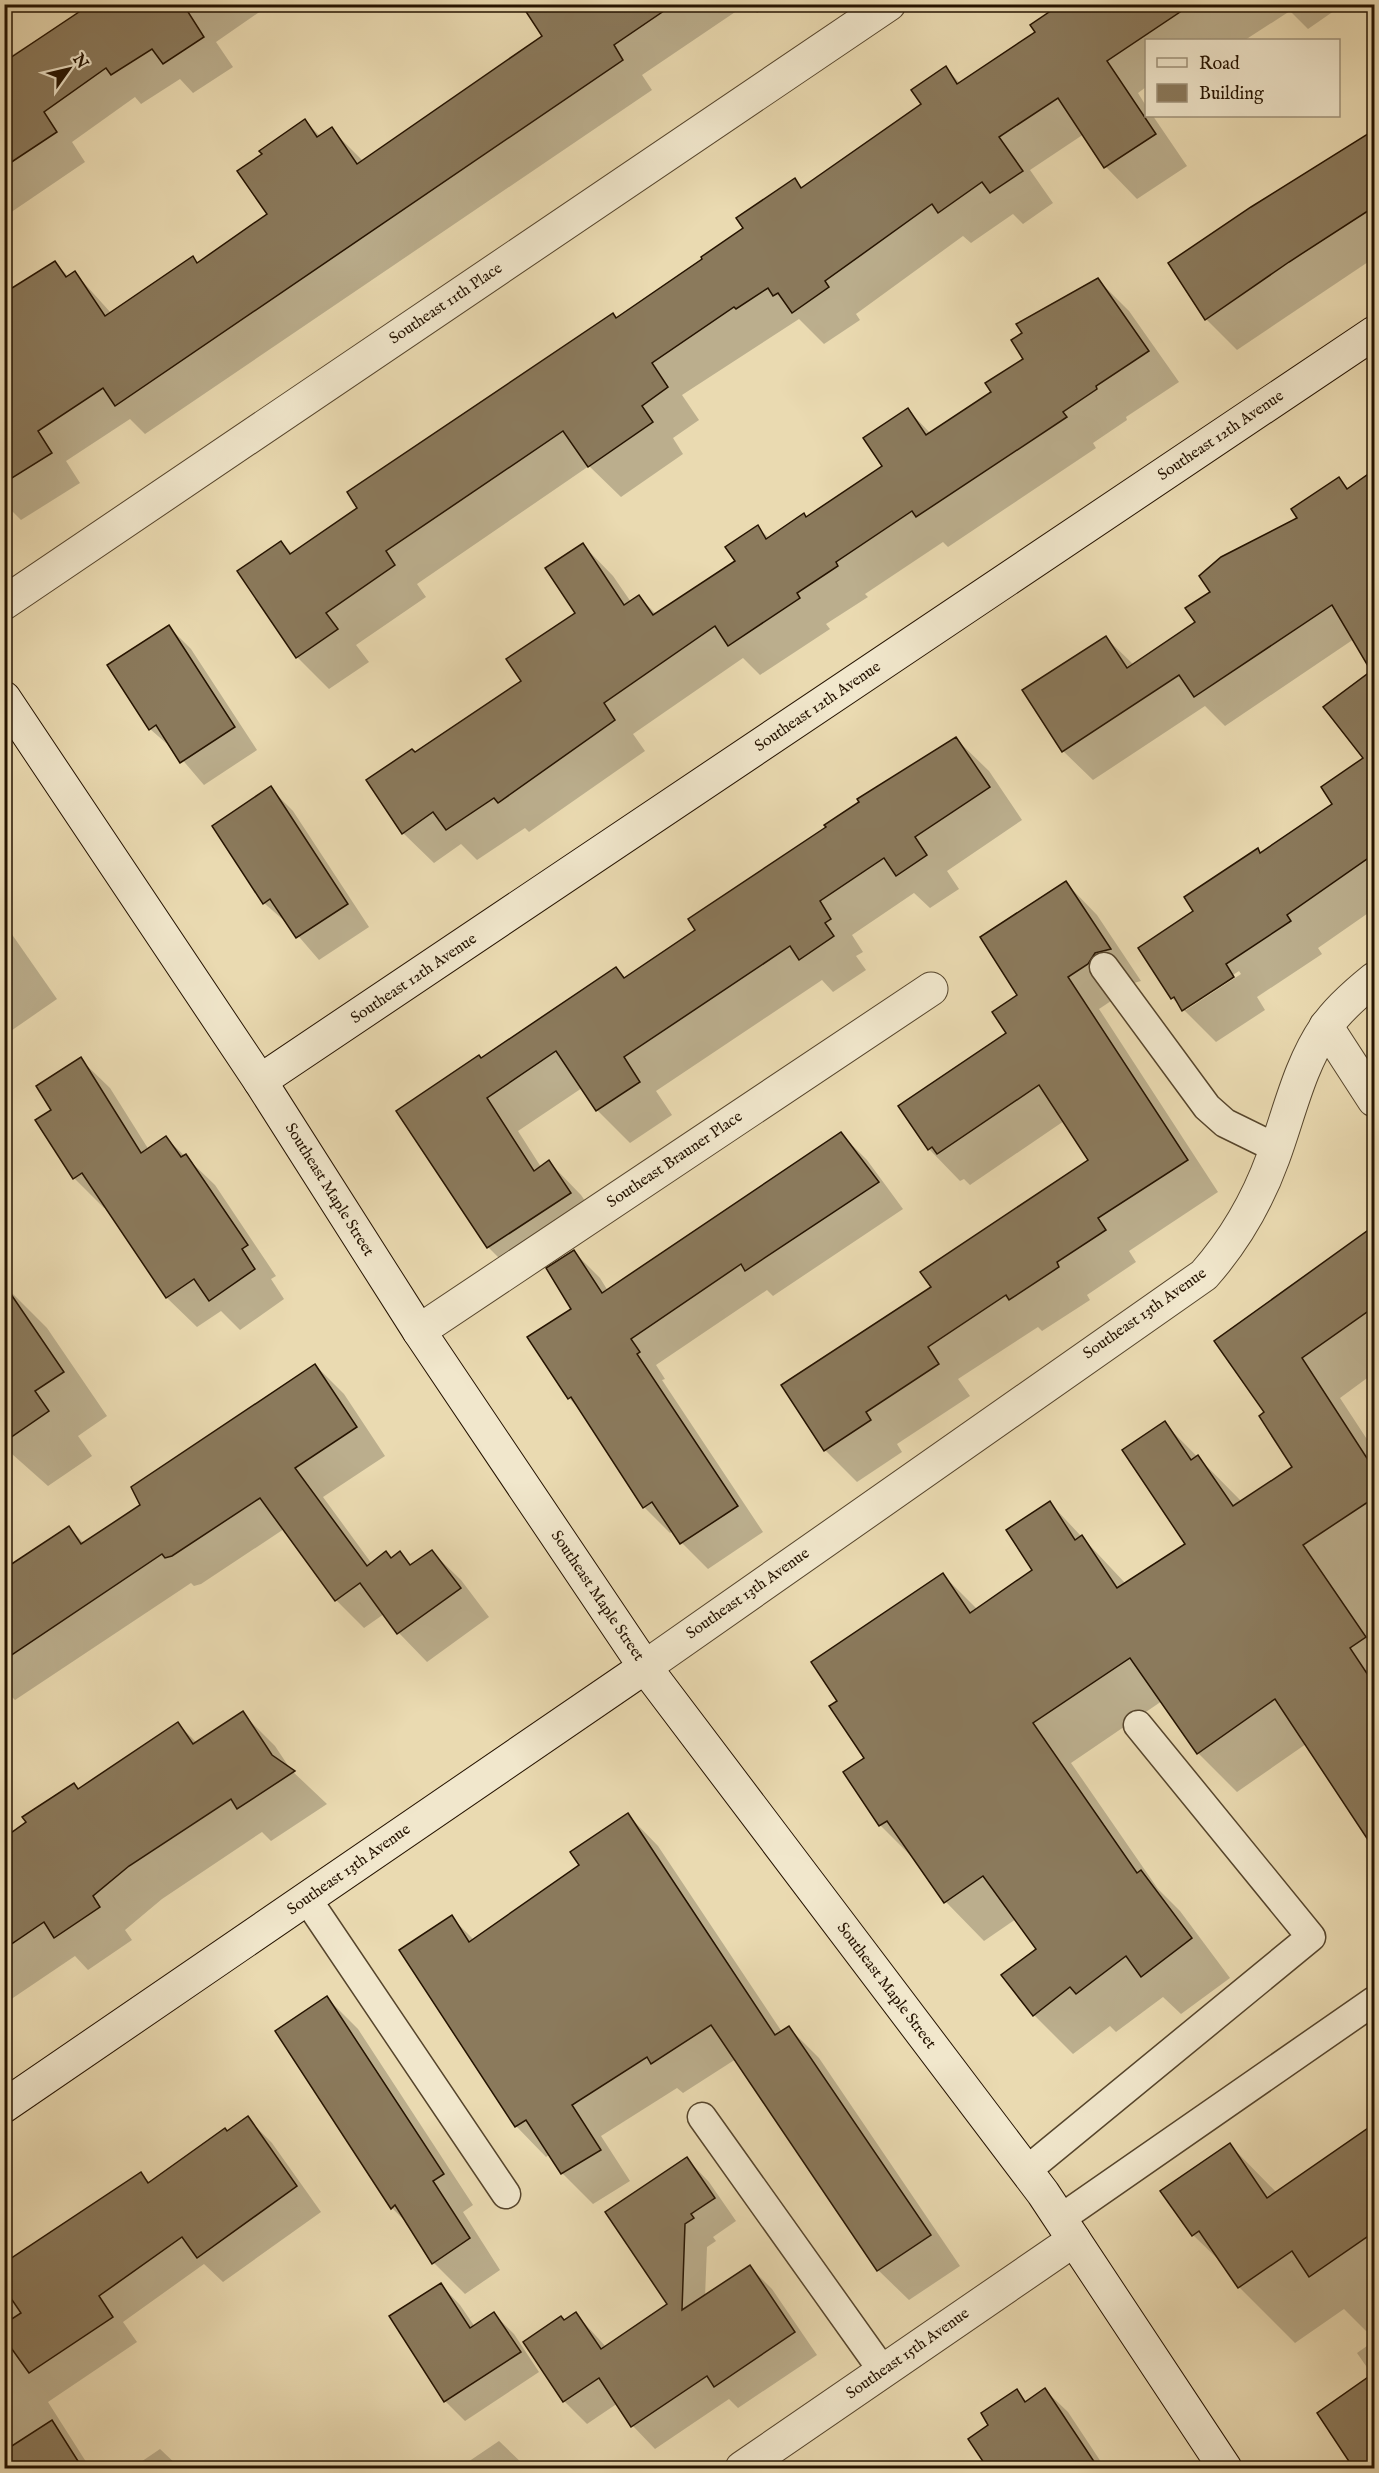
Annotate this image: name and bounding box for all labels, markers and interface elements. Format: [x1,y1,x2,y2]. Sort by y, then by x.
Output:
north arrow [39,39,99,99]
legend [1145,39,1340,117]
text: N [67,50,92,73]
text: Road [1199,53,1240,76]
text: Building [1199,83,1264,106]
street label: Southeast 11th Place [386,259,506,349]
street label: Southeast 12th Avenue [1154,386,1288,486]
street label: Southeast 12th Avenue [751,657,885,757]
street label: Southeast 12th Avenue [347,929,481,1029]
street label: Southeast Brauner Place [603,1107,747,1213]
street label: Southeast Maple Street [280,1120,378,1261]
street label: Southeast 13th Avenue [1079,1264,1211,1364]
street label: Southeast Maple Street [546,1527,648,1666]
street label: Southeast 13th Avenue [682,1544,814,1644]
street label: Southeast 13th Avenue [283,1820,415,1920]
street label: Southeast Maple Street [832,1919,940,2054]
street label: Southeast 15th Avenue [842,2304,974,2404]

